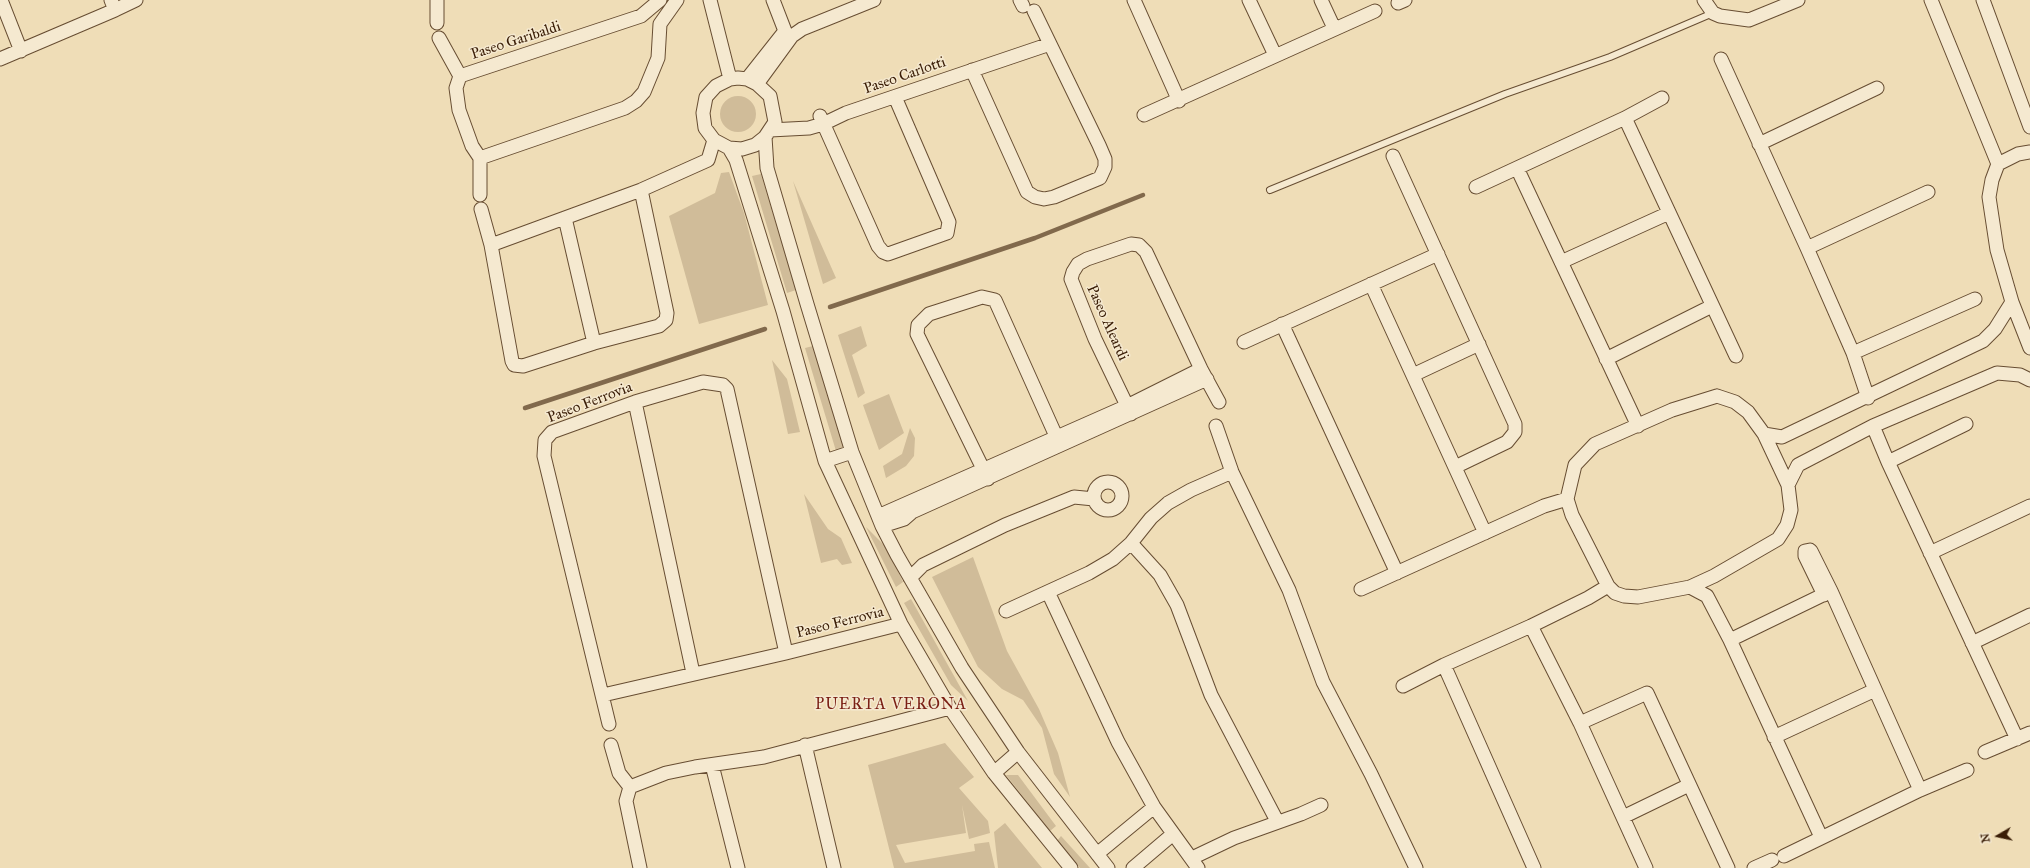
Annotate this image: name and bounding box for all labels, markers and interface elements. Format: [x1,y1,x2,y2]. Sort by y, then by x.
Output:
street label: Paseo Garibaldi [469,18,563,64]
street label: Paseo Carlotti [862,54,948,98]
street label: Paseo Aleardi [1082,282,1132,364]
street label: Paseo Ferrovia [545,379,635,427]
street label: Paseo Ferrovia [794,603,886,643]
district label: PUERTA VERONA [815,695,967,715]
north arrow [1978,816,2018,856]
text: N [1979,832,1993,844]

